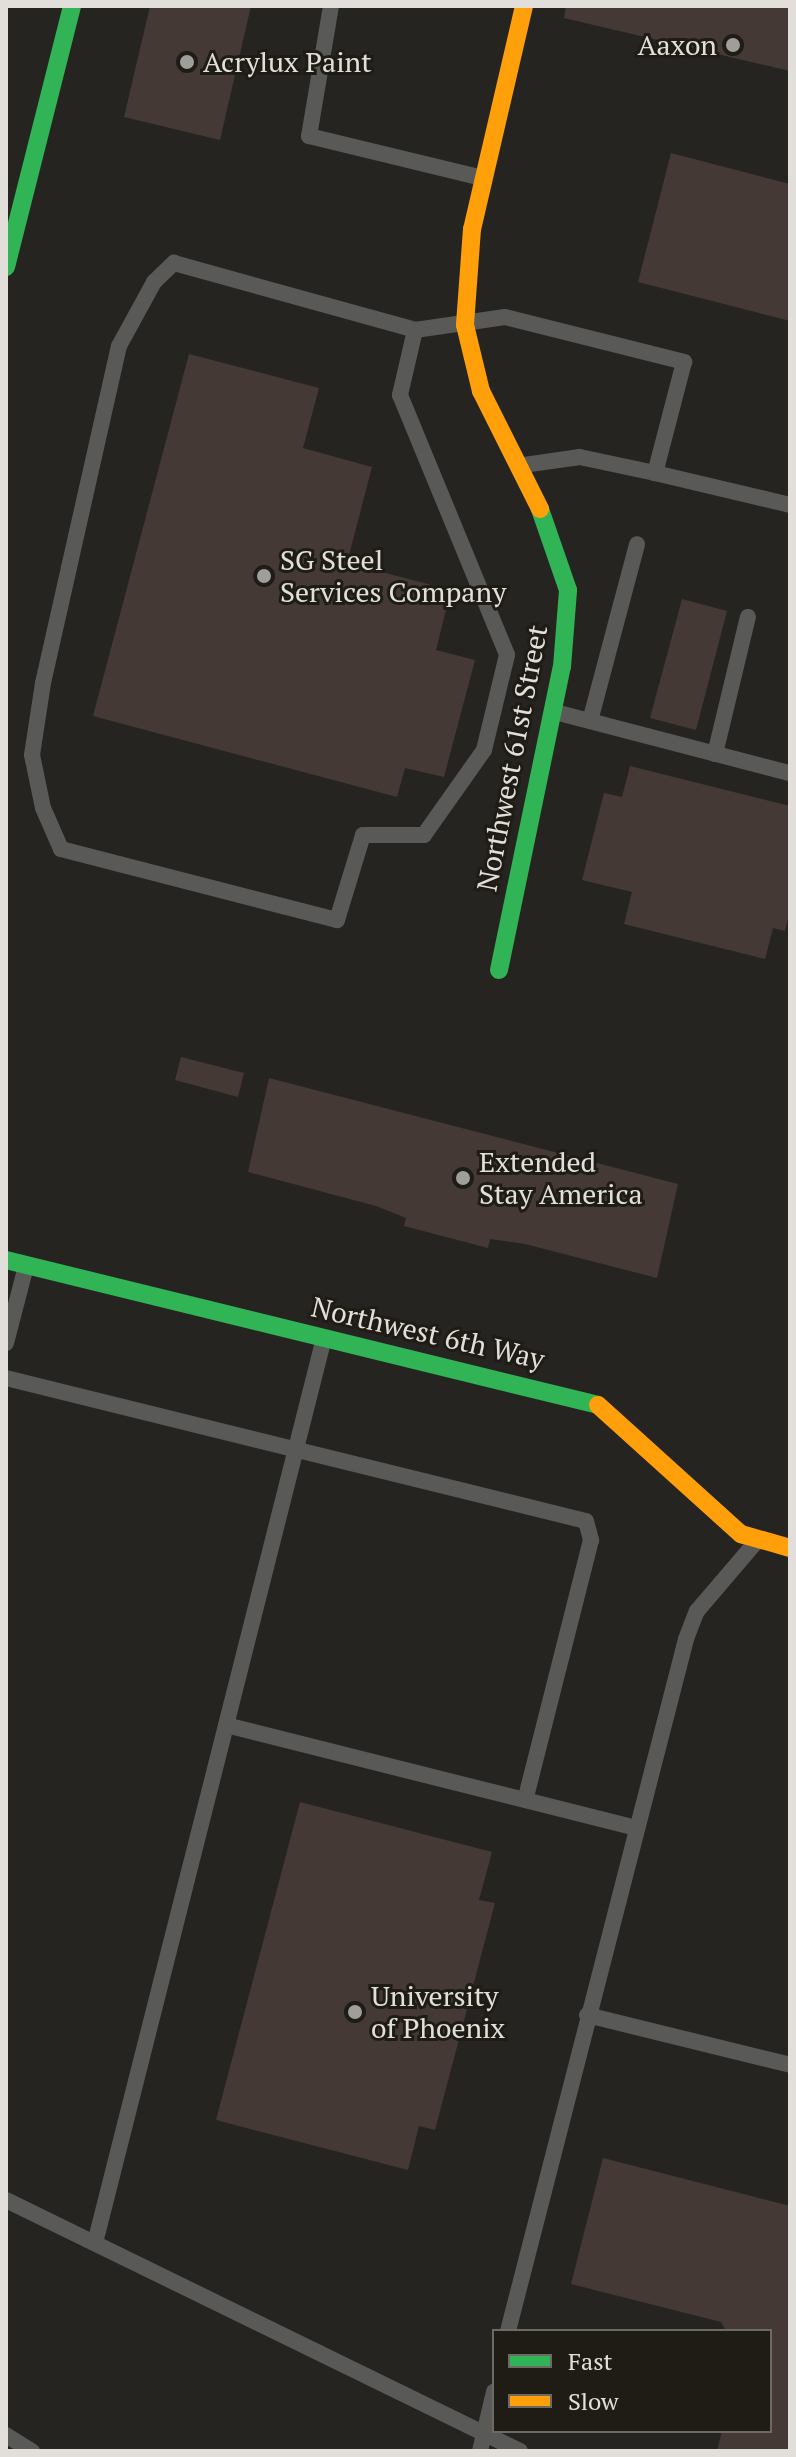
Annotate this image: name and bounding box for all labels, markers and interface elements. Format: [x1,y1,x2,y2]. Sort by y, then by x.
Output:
place label: Aaxon [637,28,717,62]
marker: Aaxon [724,36,742,54]
place label: Acrylux Paint [203,45,372,79]
marker: Acrylux Paint [178,53,196,71]
place label: SG Steel Services Company [280,543,506,609]
marker: SG Steel Services Company [255,567,273,585]
street label: Northwest 61st Street [470,622,554,894]
place label: Extended Stay America [479,1145,643,1211]
marker: Extended Stay America [454,1169,472,1187]
street label: Northwest 6th Way [308,1290,548,1376]
place label: University of Phoenix [371,1979,505,2045]
marker: University of Phoenix [346,2003,364,2021]
legend [492,2329,772,2433]
text: Fast [568,2345,612,2377]
text: Slow [568,2385,619,2417]

